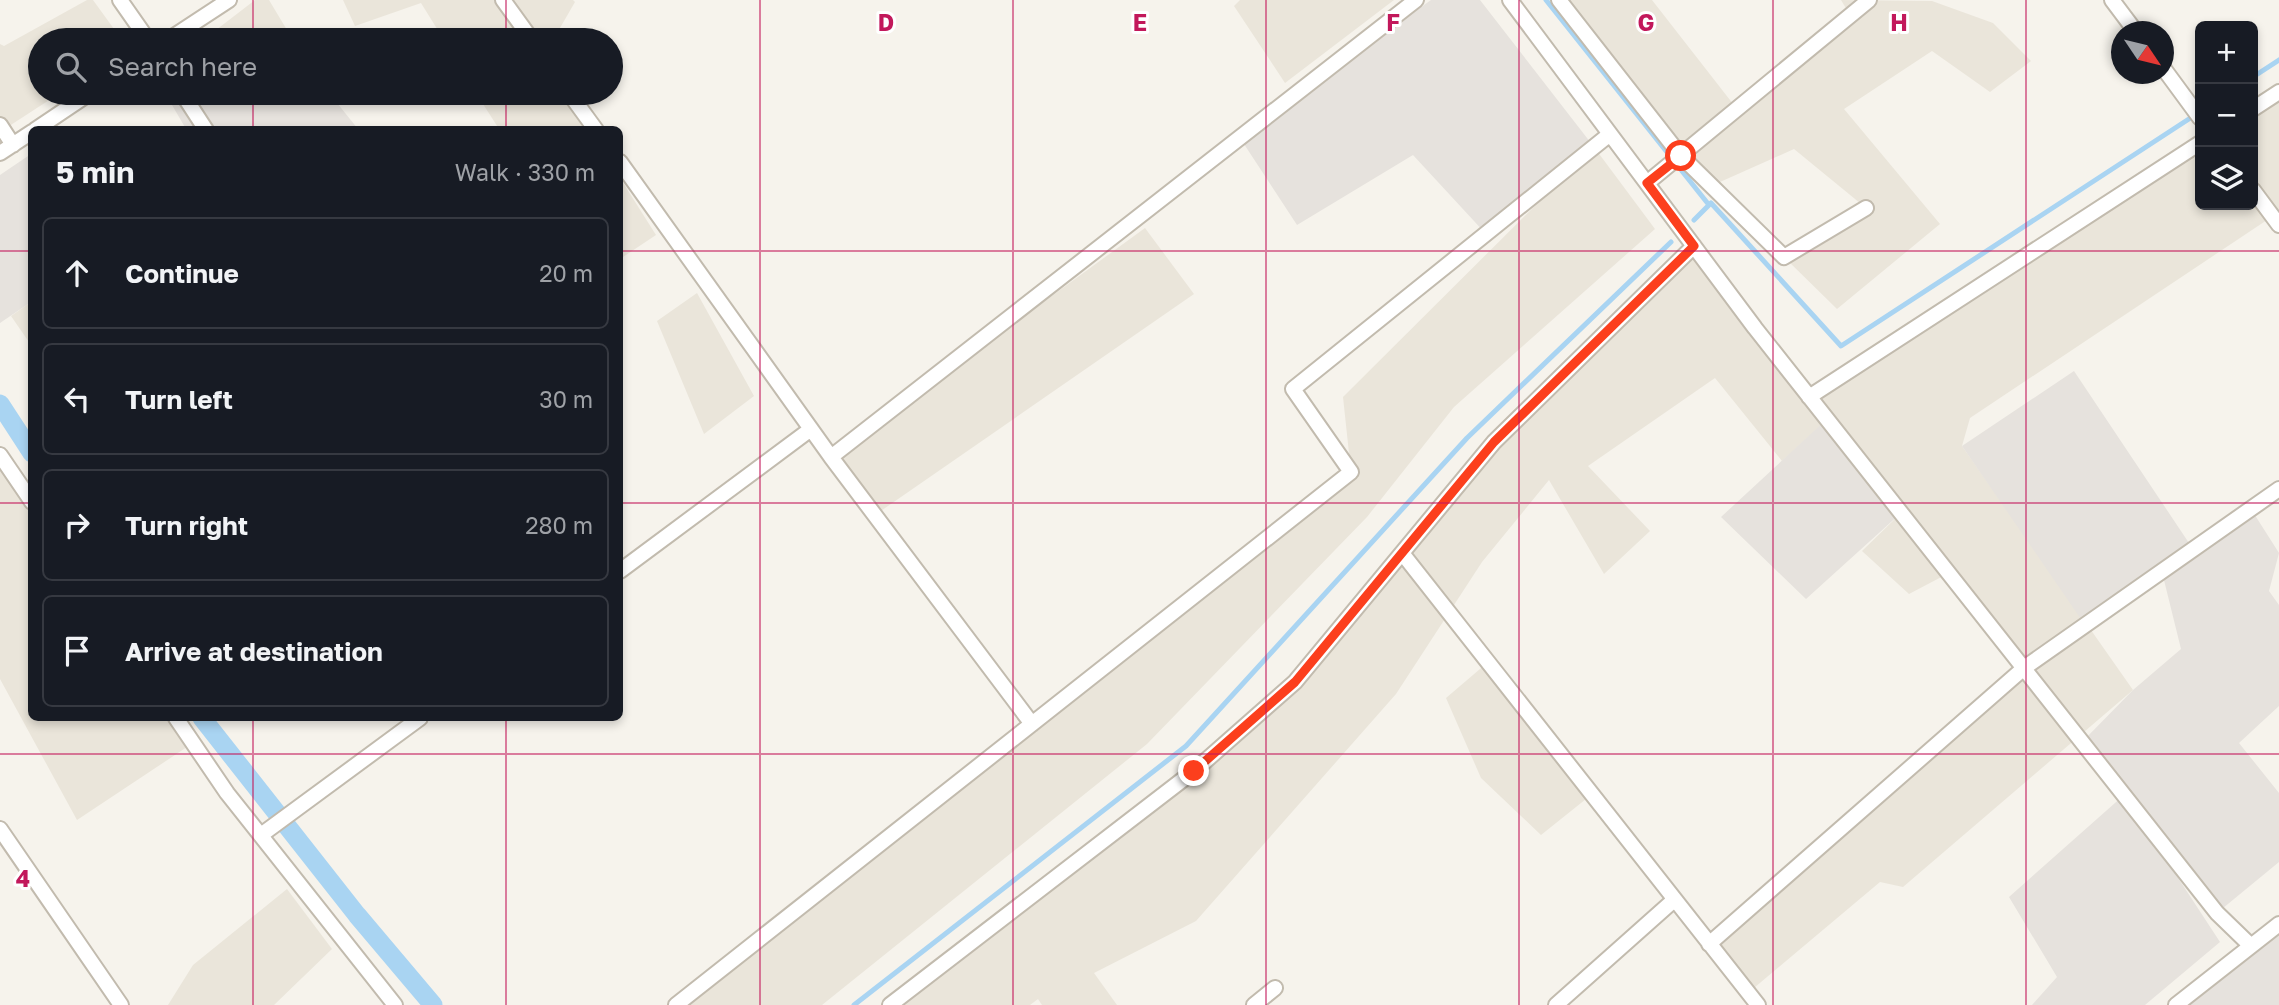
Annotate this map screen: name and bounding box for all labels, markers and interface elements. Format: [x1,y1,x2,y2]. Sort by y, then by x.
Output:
text: D [878,8,894,36]
text: E [1133,8,1147,36]
text: F [1386,8,1400,36]
text: G [1638,8,1654,36]
text: H [1890,8,1908,36]
north arrow [2111,21,2174,84]
map controls [2195,21,2258,210]
button: + [2195,21,2258,84]
search box [28,28,623,105]
icon: search [52,48,90,86]
text: Search here [108,51,257,82]
button: − [2195,84,2258,147]
route start [1665,140,1696,171]
button: layers [2195,147,2258,210]
text: 5 min [56,154,134,190]
text: Walk · 330 m [455,158,595,186]
icon: ahead [58,254,96,292]
text: Continue [125,258,239,289]
text: 20 m [539,259,593,287]
icon: left [58,380,96,418]
text: Turn left [125,384,233,415]
text: 30 m [539,385,593,413]
icon: right [58,506,96,544]
text: Turn right [125,510,248,541]
text: 280 m [525,511,593,539]
icon: arrive [58,632,96,670]
text: Arrive at destination [125,636,383,667]
route end [1178,755,1209,786]
text: 4 [16,864,30,892]

